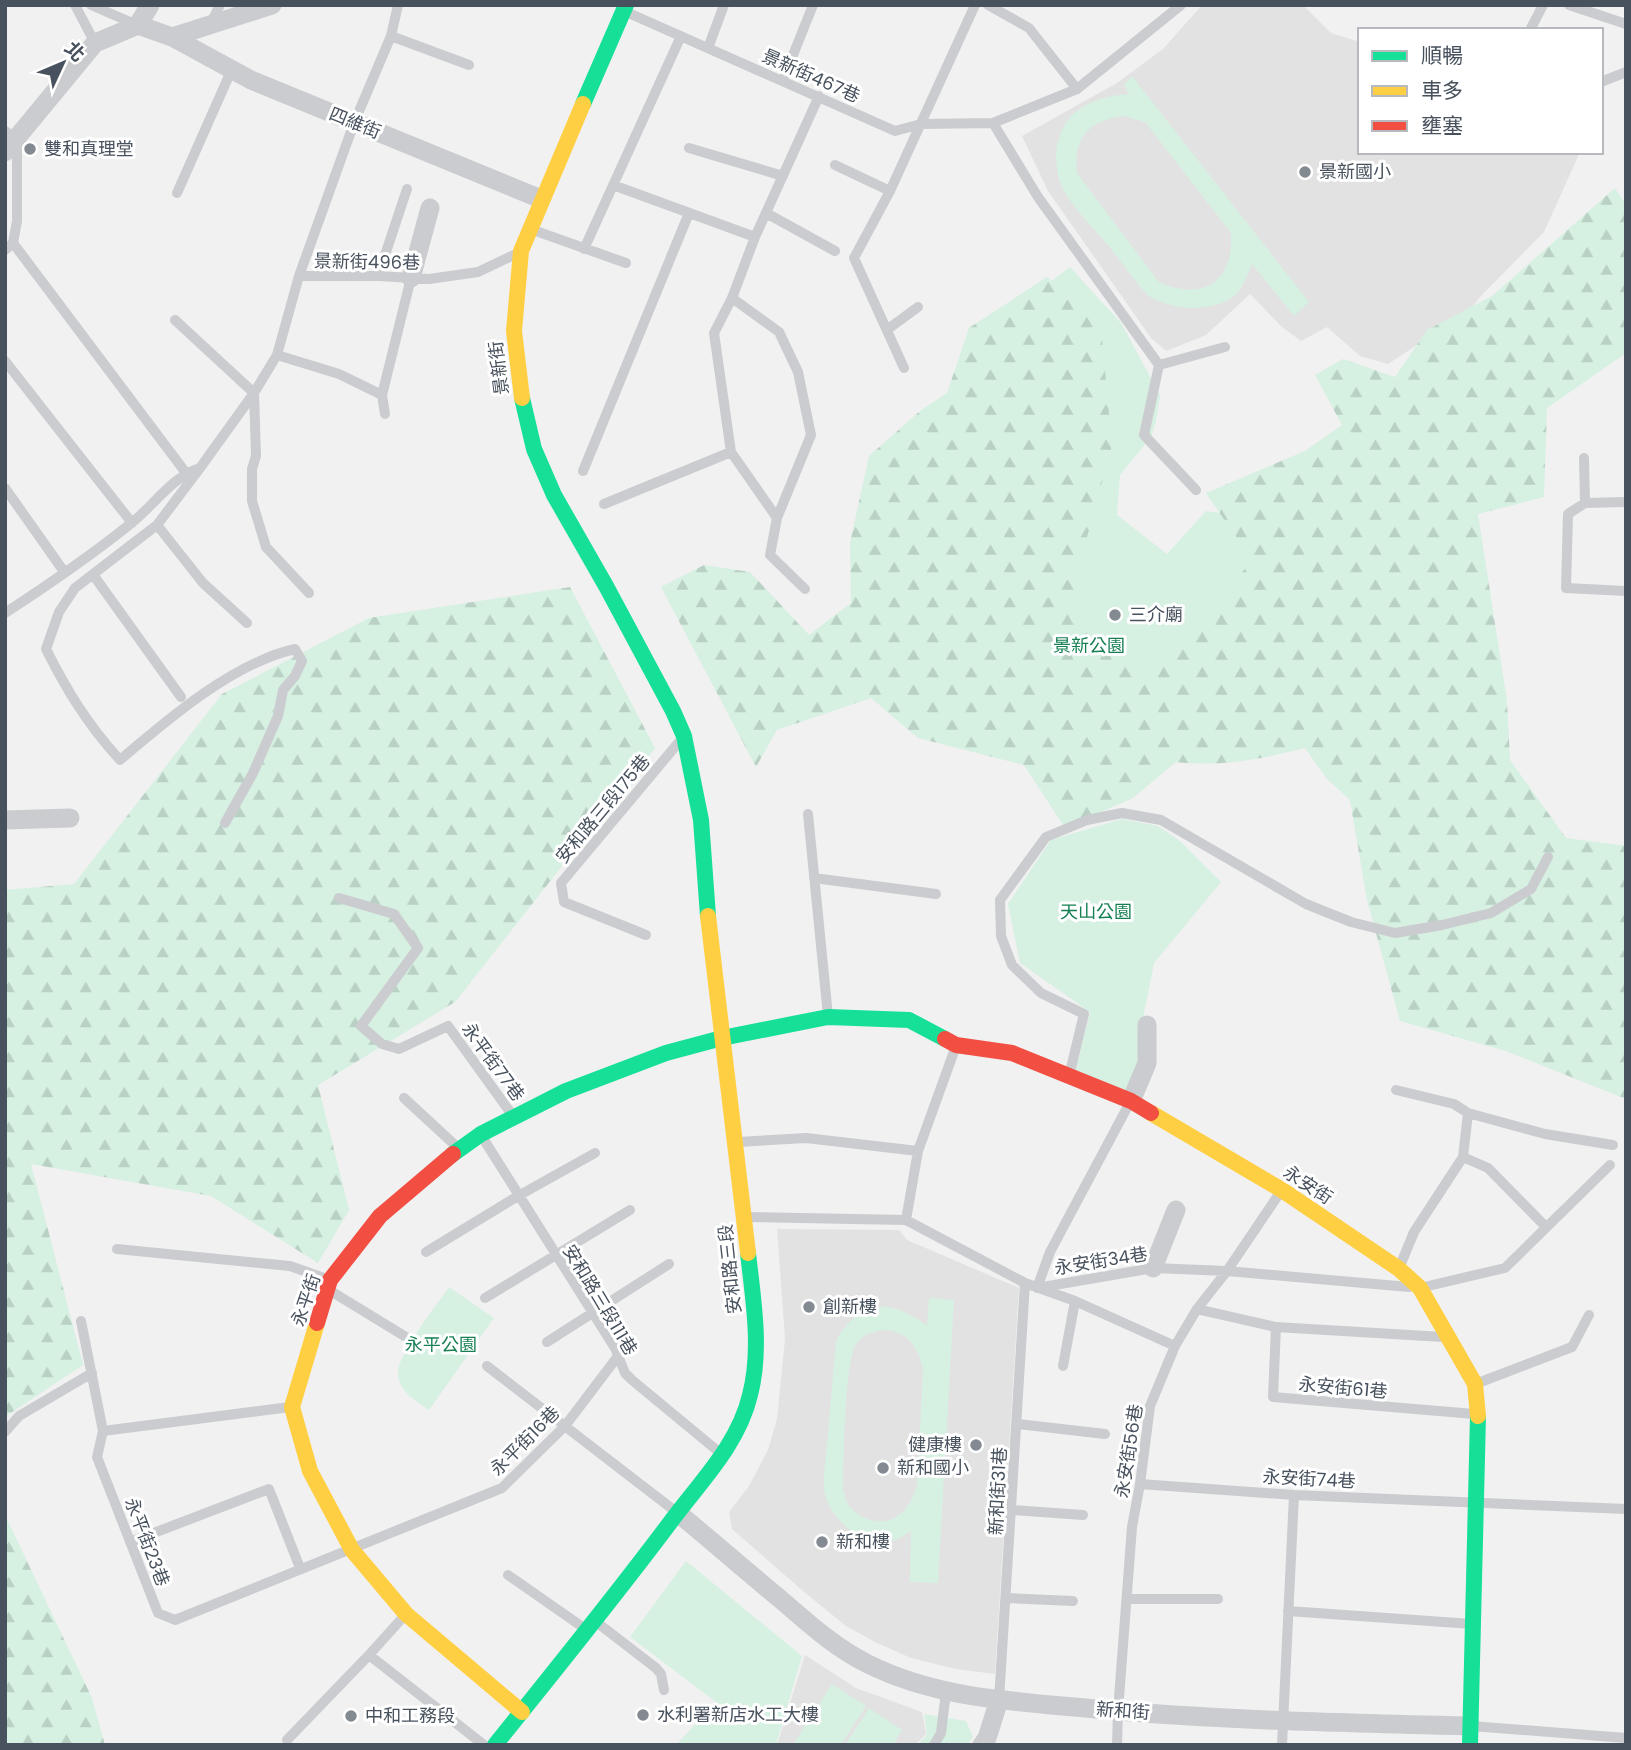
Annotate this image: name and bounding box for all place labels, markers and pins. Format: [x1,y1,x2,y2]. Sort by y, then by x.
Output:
place label: 雙和真理堂 [44,136,134,161]
marker: 雙和真理堂 [22,141,38,157]
place label: 景新國小 [1319,159,1391,184]
marker: 景新國小 [1297,164,1313,180]
place label: 三介廟 [1129,602,1183,627]
marker: 三介廟 [1107,607,1123,623]
place label: 創新樓 [823,1294,877,1319]
marker: 創新樓 [801,1299,817,1315]
place label: 健康樓 [908,1432,962,1457]
marker: 健康樓 [968,1437,984,1453]
place label: 新和國小 [897,1455,969,1480]
marker: 新和國小 [875,1460,891,1476]
place label: 新和樓 [836,1529,890,1554]
marker: 新和樓 [814,1534,830,1550]
place label: 水利署新店水工大樓 [657,1702,819,1727]
place label: 中和工務段 [365,1703,455,1728]
marker: 水利署新店水工大樓 [635,1707,651,1723]
marker: 中和工務段 [343,1708,359,1724]

